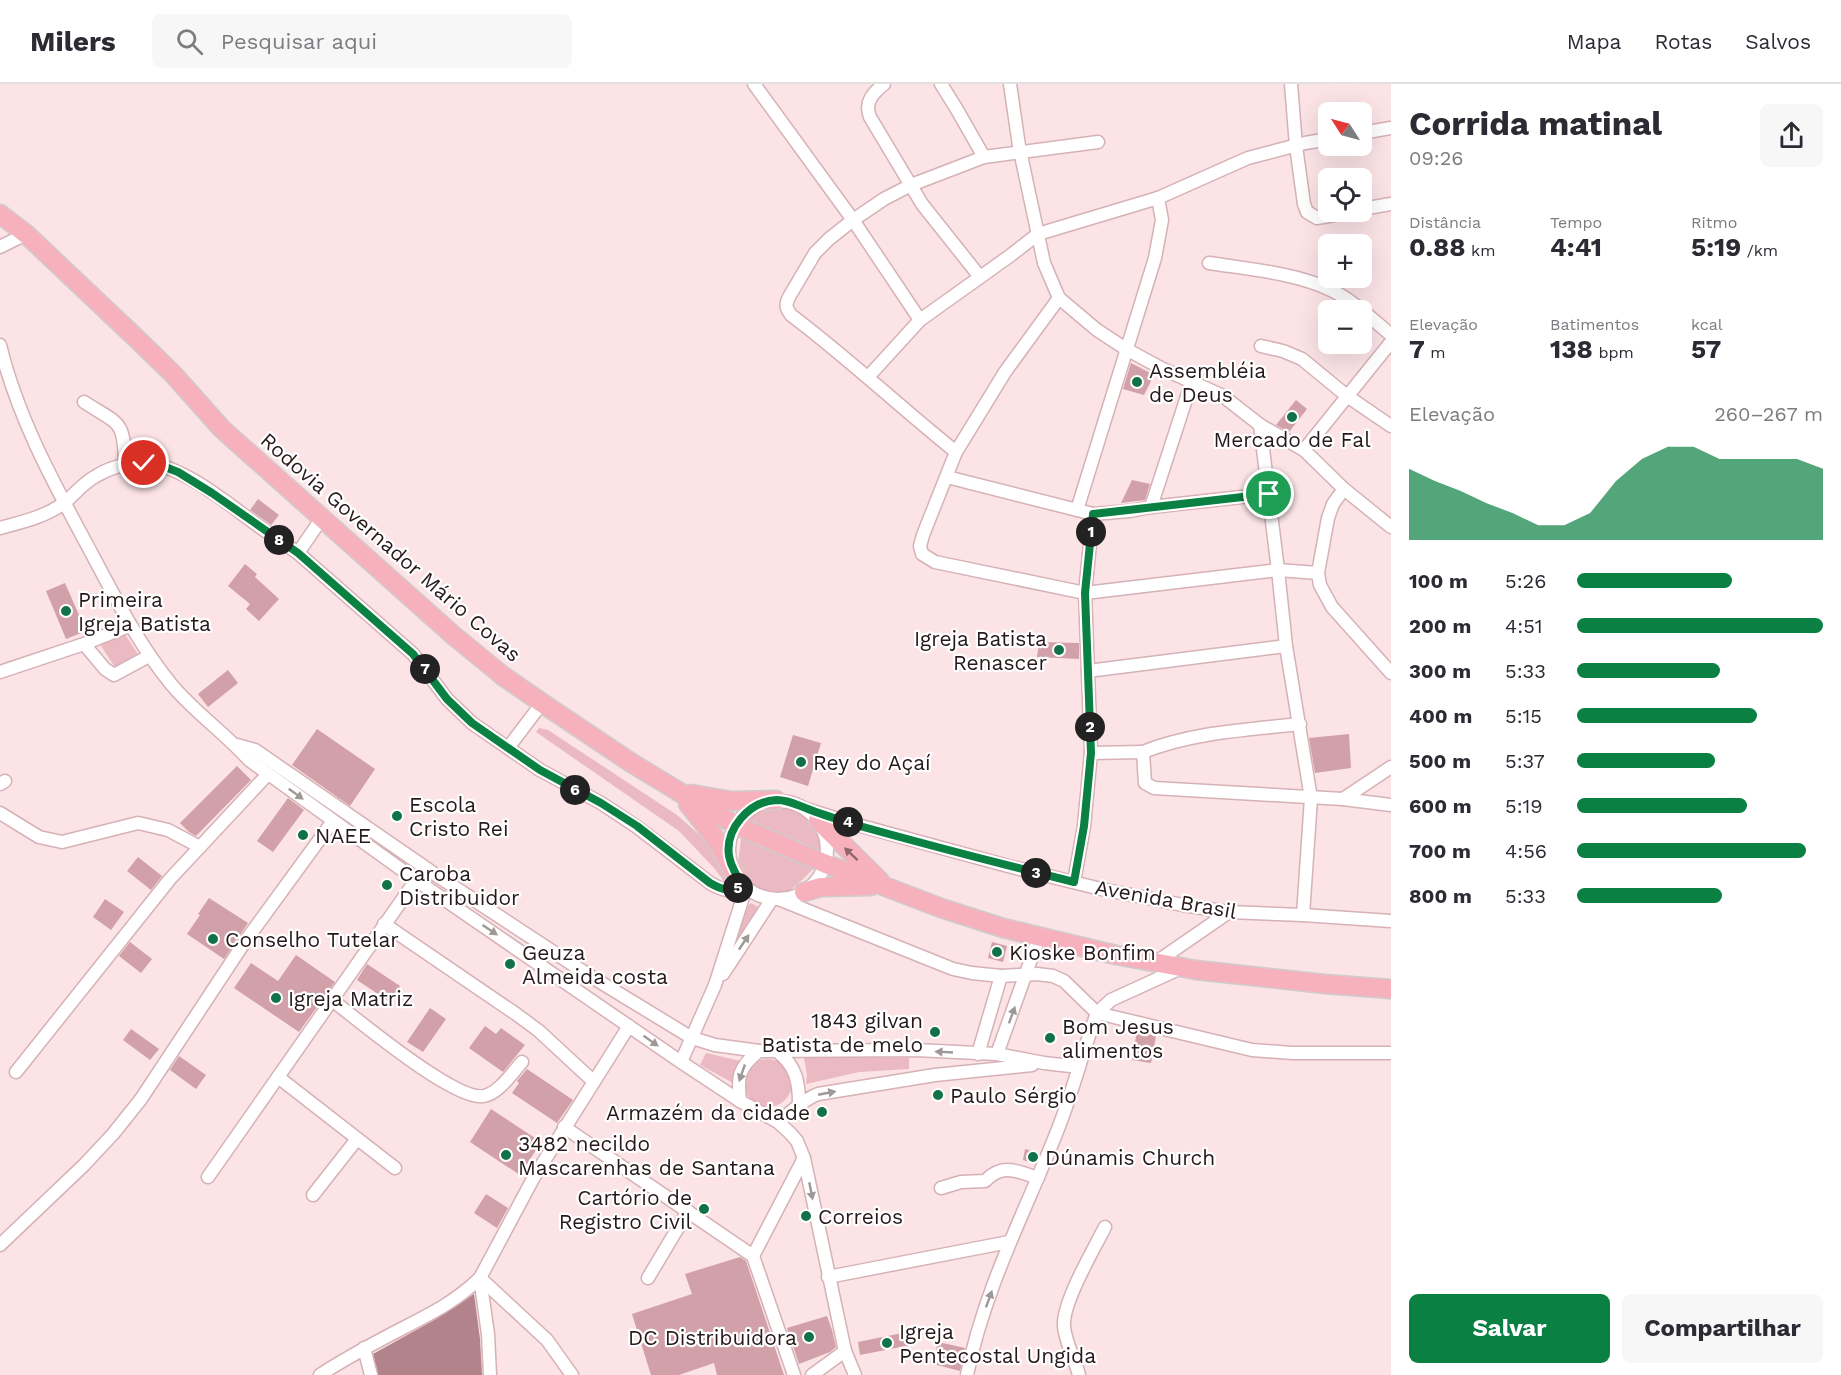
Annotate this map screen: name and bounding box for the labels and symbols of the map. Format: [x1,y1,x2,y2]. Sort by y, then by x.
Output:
north arrow [1318,102,1372,156]
place label: Assembléia de Deus [1149,358,1266,407]
marker: Assembléia de Deus [1130,375,1144,389]
marker: Mercado de Fal [1285,410,1299,424]
street label: Rodovia Governador Mário Covas [256,427,526,667]
place label: Mercado de Fal [1213,427,1371,452]
pin [118,437,169,488]
pin [1243,468,1294,519]
pin: 1 [1076,517,1106,547]
pin: 8 [264,525,294,555]
place label: Primeira Igreja Batista [78,587,211,636]
marker: Primeira Igreja Batista [59,604,73,618]
place label: Igreja Batista Renascer [914,626,1047,675]
marker: Igreja Batista Renascer [1052,643,1066,657]
pin: 7 [410,654,440,684]
pin: 2 [1075,712,1105,742]
place label: Rey do Açaí [813,750,931,775]
marker: Rey do Açaí [794,755,808,769]
pin: 6 [560,775,590,805]
one-way arrow [288,788,304,800]
place label: Escola Cristo Rei [409,792,509,841]
pin: 4 [833,807,863,837]
marker: Escola Cristo Rei [390,809,404,823]
place label: NAEE [315,823,371,848]
marker: NAEE [296,828,310,842]
one-way arrow [844,847,859,861]
pin: 3 [1021,858,1051,888]
place label: Caroba Distribuidor [399,861,520,910]
pin: 5 [723,873,753,903]
street label: Avenida Brasil [1093,874,1239,924]
marker: Caroba Distribuidor [380,878,394,892]
one-way arrow [482,924,498,936]
place label: Conselho Tutelar [225,927,399,952]
marker: Conselho Tutelar [206,932,220,946]
one-way arrow [738,934,749,950]
place label: Geuza Almeida costa [522,940,668,989]
place label: Kioske Bonfim [1009,940,1156,965]
marker: Kioske Bonfim [990,945,1004,959]
marker: Geuza Almeida costa [503,957,517,971]
place label: Igreja Matriz [288,986,413,1011]
marker: Igreja Matriz [269,991,283,1005]
one-way arrow [1007,1006,1017,1024]
place label: 1843 gilvan Batista de melo [761,1008,923,1057]
place label: Bom Jesus alimentos [1062,1014,1174,1063]
marker: 1843 gilvan Batista de melo [928,1025,942,1039]
marker: Bom Jesus alimentos [1043,1031,1057,1045]
one-way arrow [642,1035,658,1047]
one-way arrow [935,1047,954,1056]
one-way arrow [737,1064,747,1082]
place label: Paulo Sérgio [950,1083,1077,1108]
one-way arrow [817,1088,836,1097]
marker: Paulo Sérgio [931,1088,945,1102]
place label: Armazém da cidade [606,1100,810,1125]
marker: Armazém da cidade [815,1105,829,1119]
place label: 3482 necildo Mascarenhas de Santana [518,1131,775,1180]
place label: Dúnamis Church [1045,1145,1215,1170]
marker: 3482 necildo Mascarenhas de Santana [499,1148,513,1162]
marker: Dúnamis Church [1026,1150,1040,1164]
one-way arrow [807,1182,816,1201]
place label: Cartório de Registro Civil [559,1185,693,1234]
marker: Cartório de Registro Civil [697,1202,711,1216]
place label: Correios [818,1204,903,1229]
marker: Correios [799,1209,813,1223]
one-way arrow [984,1289,994,1307]
place label: Igreja Pentecostal Ungida [899,1319,1096,1368]
place label: DC Distribuidora [628,1325,797,1350]
marker: DC Distribuidora [802,1330,816,1344]
marker: Igreja Pentecostal Ungida [880,1336,894,1350]

